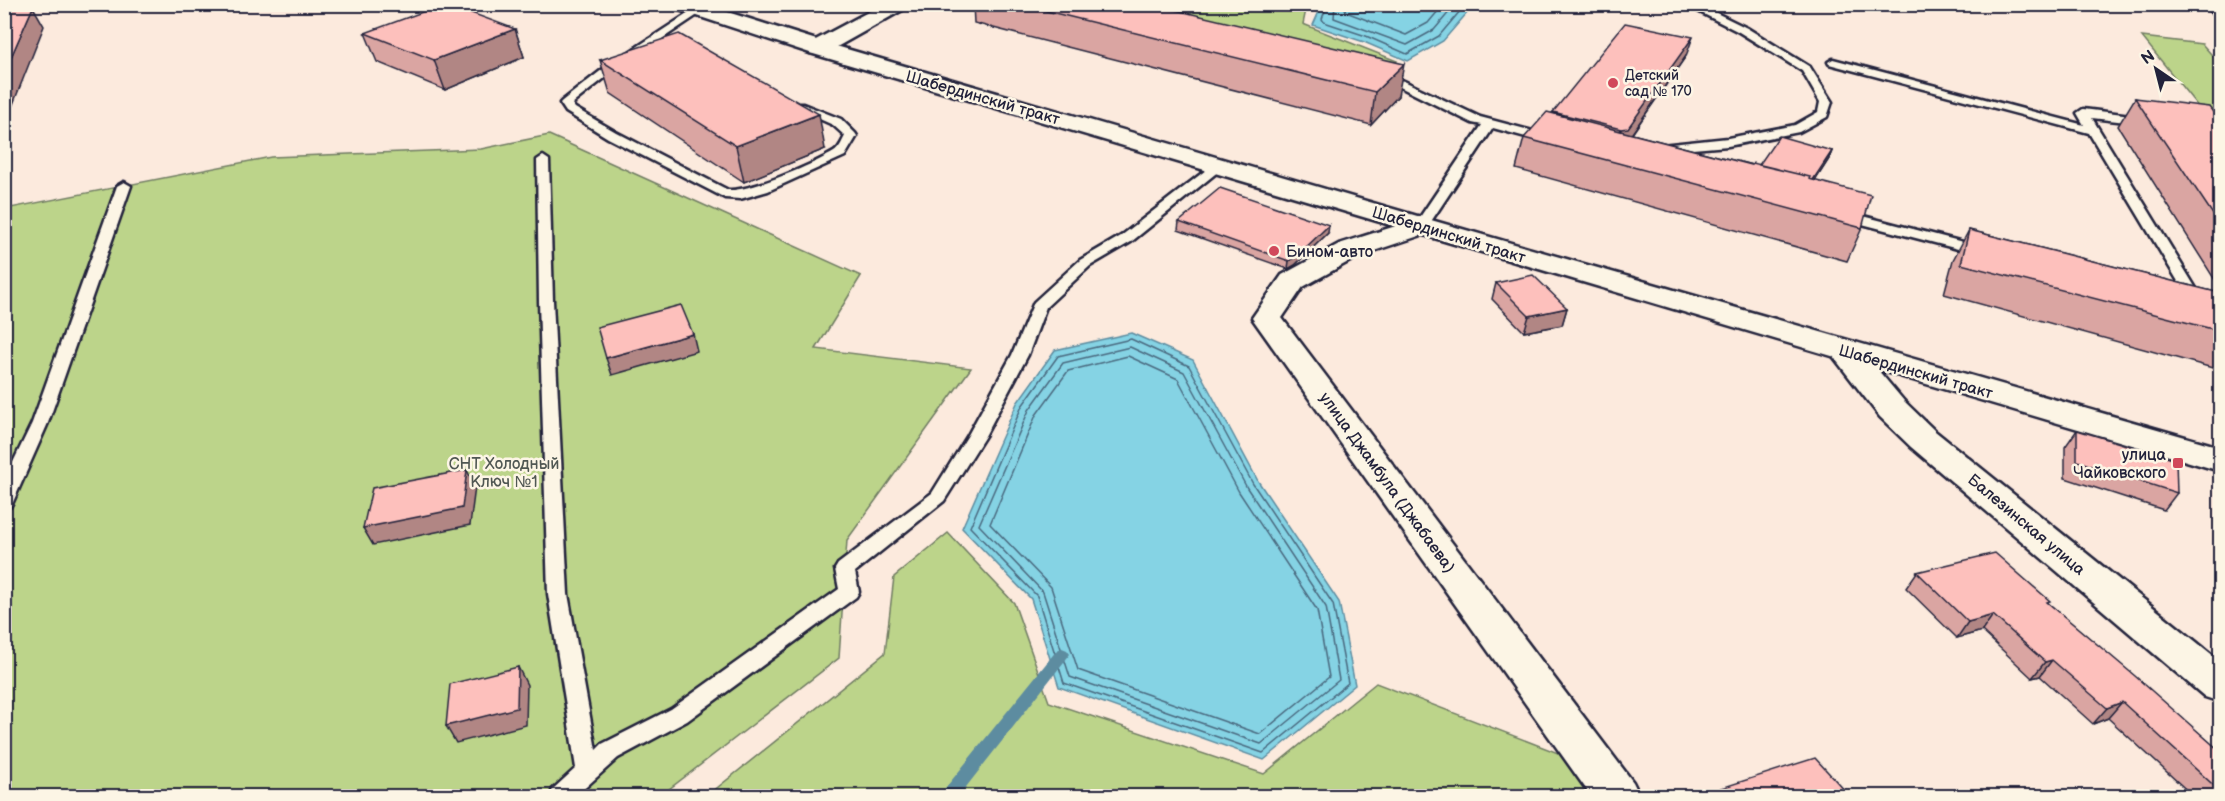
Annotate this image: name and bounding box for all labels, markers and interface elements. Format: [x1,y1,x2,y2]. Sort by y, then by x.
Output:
north arrow [2126,39,2186,99]
text: N [2138,47,2159,69]
street label: Шабердинский тракт [903,67,1062,130]
place label: Детский сад № 170 [1625,67,1692,100]
marker: Детский сад № 170 [1606,76,1620,90]
street label: Шабердинский тракт [1369,203,1528,268]
place label: Бином-авто [1286,243,1373,262]
marker: Бином-авто [1267,244,1281,258]
street label: Шабердинский тракт [1836,341,1995,404]
street label: улица Джамбула (Джабаева) [1315,389,1459,577]
place label: улица Чайковского [2073,446,2167,483]
park label: СНТ Холодный Ключ №1 [449,455,559,492]
marker: улица Чайковского [2171,456,2185,470]
street label: Балезинская улица [1964,471,2089,580]

